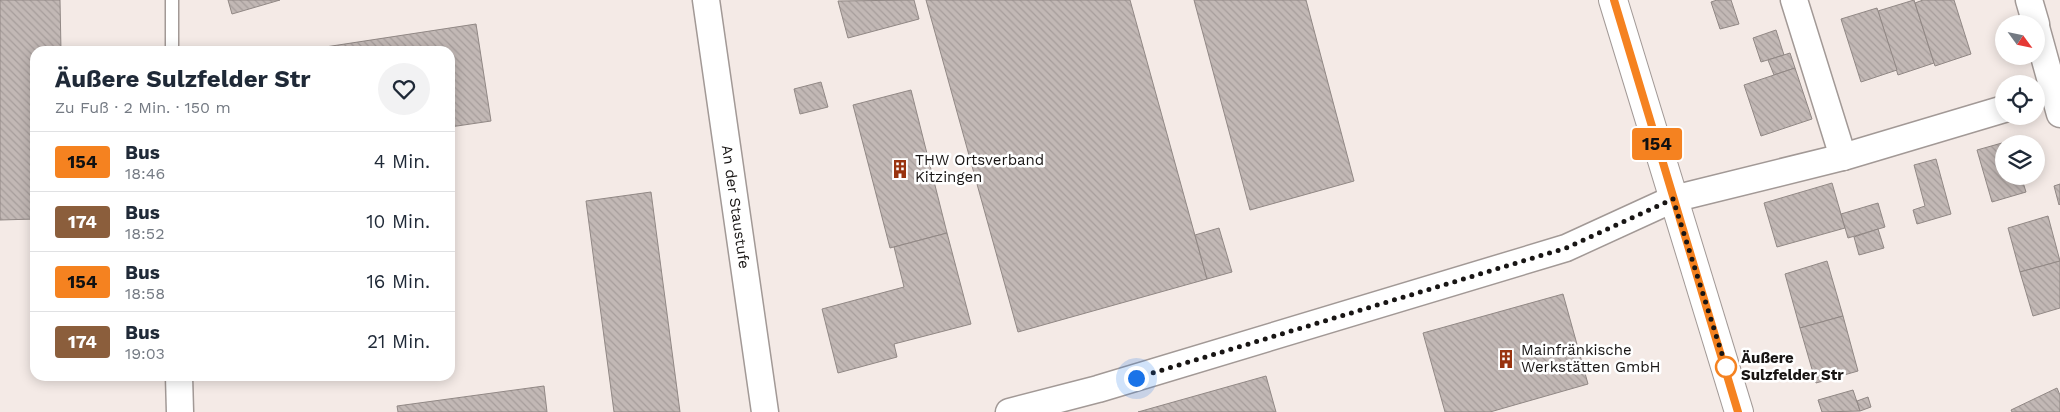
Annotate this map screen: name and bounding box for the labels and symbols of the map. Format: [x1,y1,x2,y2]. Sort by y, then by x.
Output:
north arrow [1995,15,2045,65]
line badge: 154 [1628,128,1686,160]
street label: An der Staustufe [718,144,753,270]
place label: THW Ortsverband Kitzingen [915,151,1044,186]
building icon: THW Ortsverband Kitzingen [889,158,911,180]
place label: Mainfränkische Werkstätten GmbH [1521,341,1661,376]
building icon: Mainfränkische Werkstätten GmbH [1495,348,1517,370]
place label: Äußere Sulzfelder Str [1741,349,1844,384]
marker: Äußere Sulzfelder Str [1715,356,1737,378]
your location [1124,366,1149,391]

